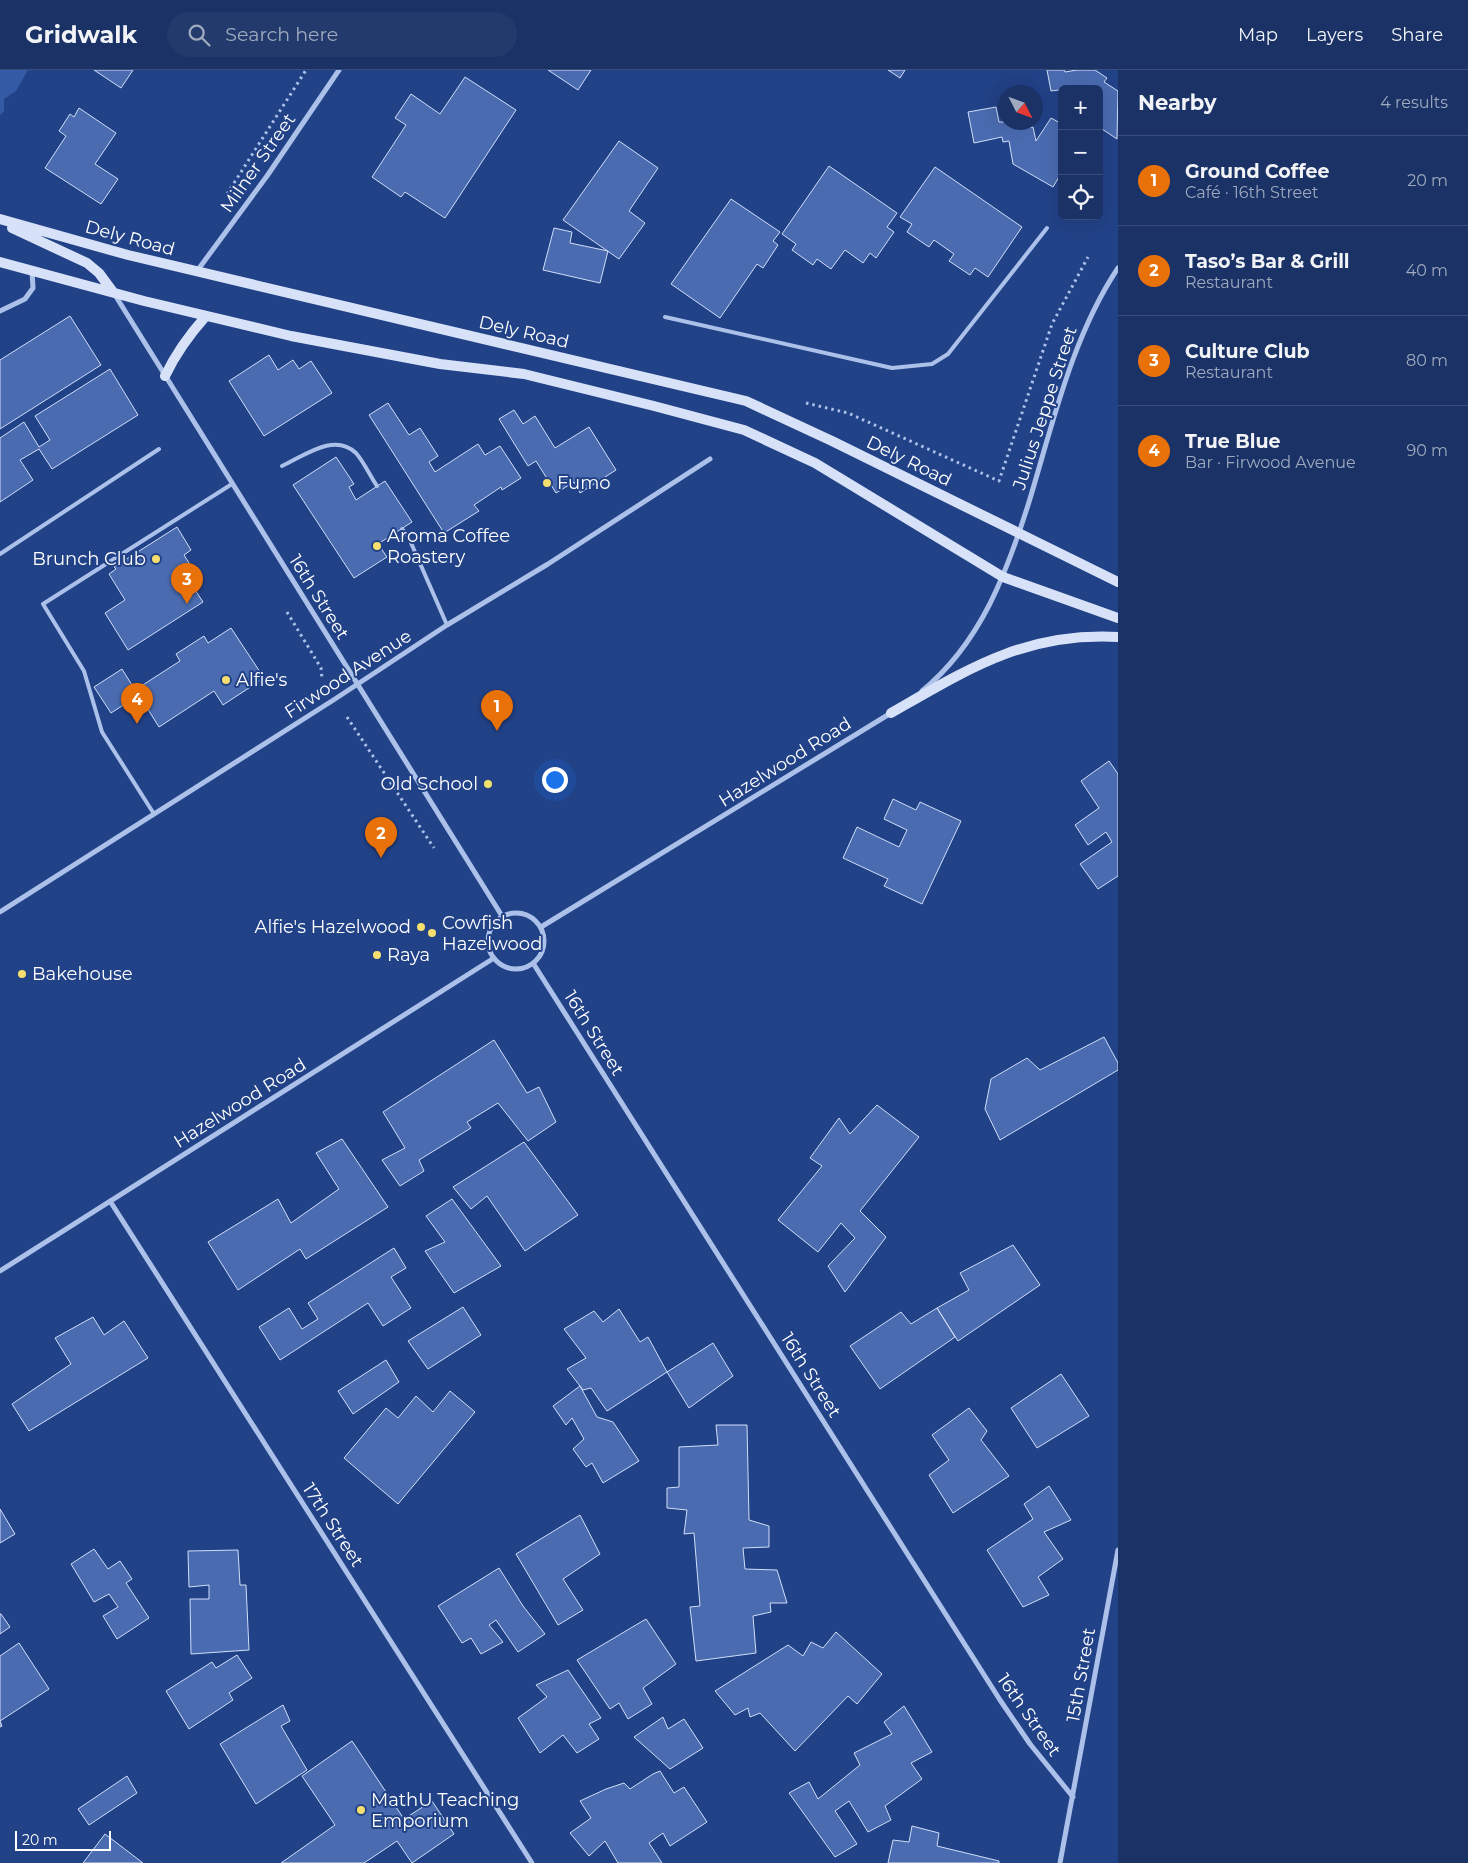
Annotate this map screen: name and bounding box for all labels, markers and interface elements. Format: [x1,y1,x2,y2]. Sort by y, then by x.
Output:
search box [167,12,517,57]
text: Gridwalk [25,20,137,49]
icon: search [185,21,213,49]
text: Search here [225,23,338,46]
text: Map [1238,24,1278,46]
text: Layers [1306,24,1363,46]
text: Share [1391,24,1443,46]
north arrow [998,85,1043,130]
map controls [1058,85,1103,220]
button: + [1058,85,1103,130]
text: Nearby [1138,90,1217,115]
text: 4 results [1380,93,1448,112]
street label: Milner Street [216,109,300,217]
button: − [1058,130,1103,175]
text: Ground Coffee [1185,160,1329,183]
text: 1 [1151,171,1157,190]
text: 20 m [1407,171,1448,190]
button: locate [1058,175,1103,220]
text: Café · 16th Street [1185,183,1318,202]
street label: Dely Road [83,215,177,261]
text: Taso’s Bar & Grill [1185,250,1350,273]
text: 2 [1149,261,1159,280]
text: 40 m [1406,261,1448,280]
text: Restaurant [1185,273,1273,292]
street label: Dely Road [477,311,571,353]
street label: Julius Jeppe Street [1008,323,1082,494]
text: Culture Club [1185,340,1310,363]
text: 3 [1149,351,1159,370]
text: 80 m [1406,351,1448,370]
text: Restaurant [1185,363,1273,382]
text: True Blue [1185,430,1280,453]
street label: Dely Road [863,431,955,491]
text: 4 [1148,441,1160,460]
text: 90 m [1406,441,1448,460]
text: Bar · Firwood Avenue [1185,453,1356,472]
place label: Fumo [557,472,611,494]
marker: Fumo [541,477,553,489]
place label: Aroma Coffee Roastery [387,525,510,568]
marker: Aroma Coffee Roastery [371,540,383,552]
place label: Brunch Club [32,548,146,570]
street label: 16th Street [284,550,354,644]
marker: Brunch Club [150,553,162,565]
pin: 3 [171,563,203,604]
street label: Firwood Avenue [280,625,416,723]
place label: Alfie's [236,669,288,691]
marker: Alfie's [220,674,232,686]
pin: 4 [121,683,153,724]
pin: 1 [481,690,513,731]
street label: Hazelwood Road [715,712,855,812]
your location [542,767,568,793]
place label: Old School [380,773,478,795]
marker: Old School [482,778,494,790]
pin: 2 [365,817,397,858]
place label: Cowfish Hazelwood [442,912,542,955]
place label: Alfie's Hazelwood [255,916,411,938]
marker: Alfie's Hazelwood [415,921,427,933]
marker: Cowfish Hazelwood [426,927,438,939]
place label: Raya [387,944,430,966]
marker: Raya [371,949,383,961]
place label: Bakehouse [32,963,133,985]
marker: Bakehouse [16,968,28,980]
street label: 16th Street [559,986,629,1080]
street label: Hazelwood Road [170,1053,310,1153]
street label: 16th Street [776,1328,846,1422]
street label: 17th Street [298,1479,368,1571]
street label: 15th Street [1062,1626,1100,1724]
street label: 16th Street [992,1669,1066,1761]
place label: MathU Teaching Emporium [371,1789,519,1832]
marker: MathU Teaching Emporium [355,1804,367,1816]
scale bar [15,1828,111,1851]
text: 20 m [22,1831,58,1849]

